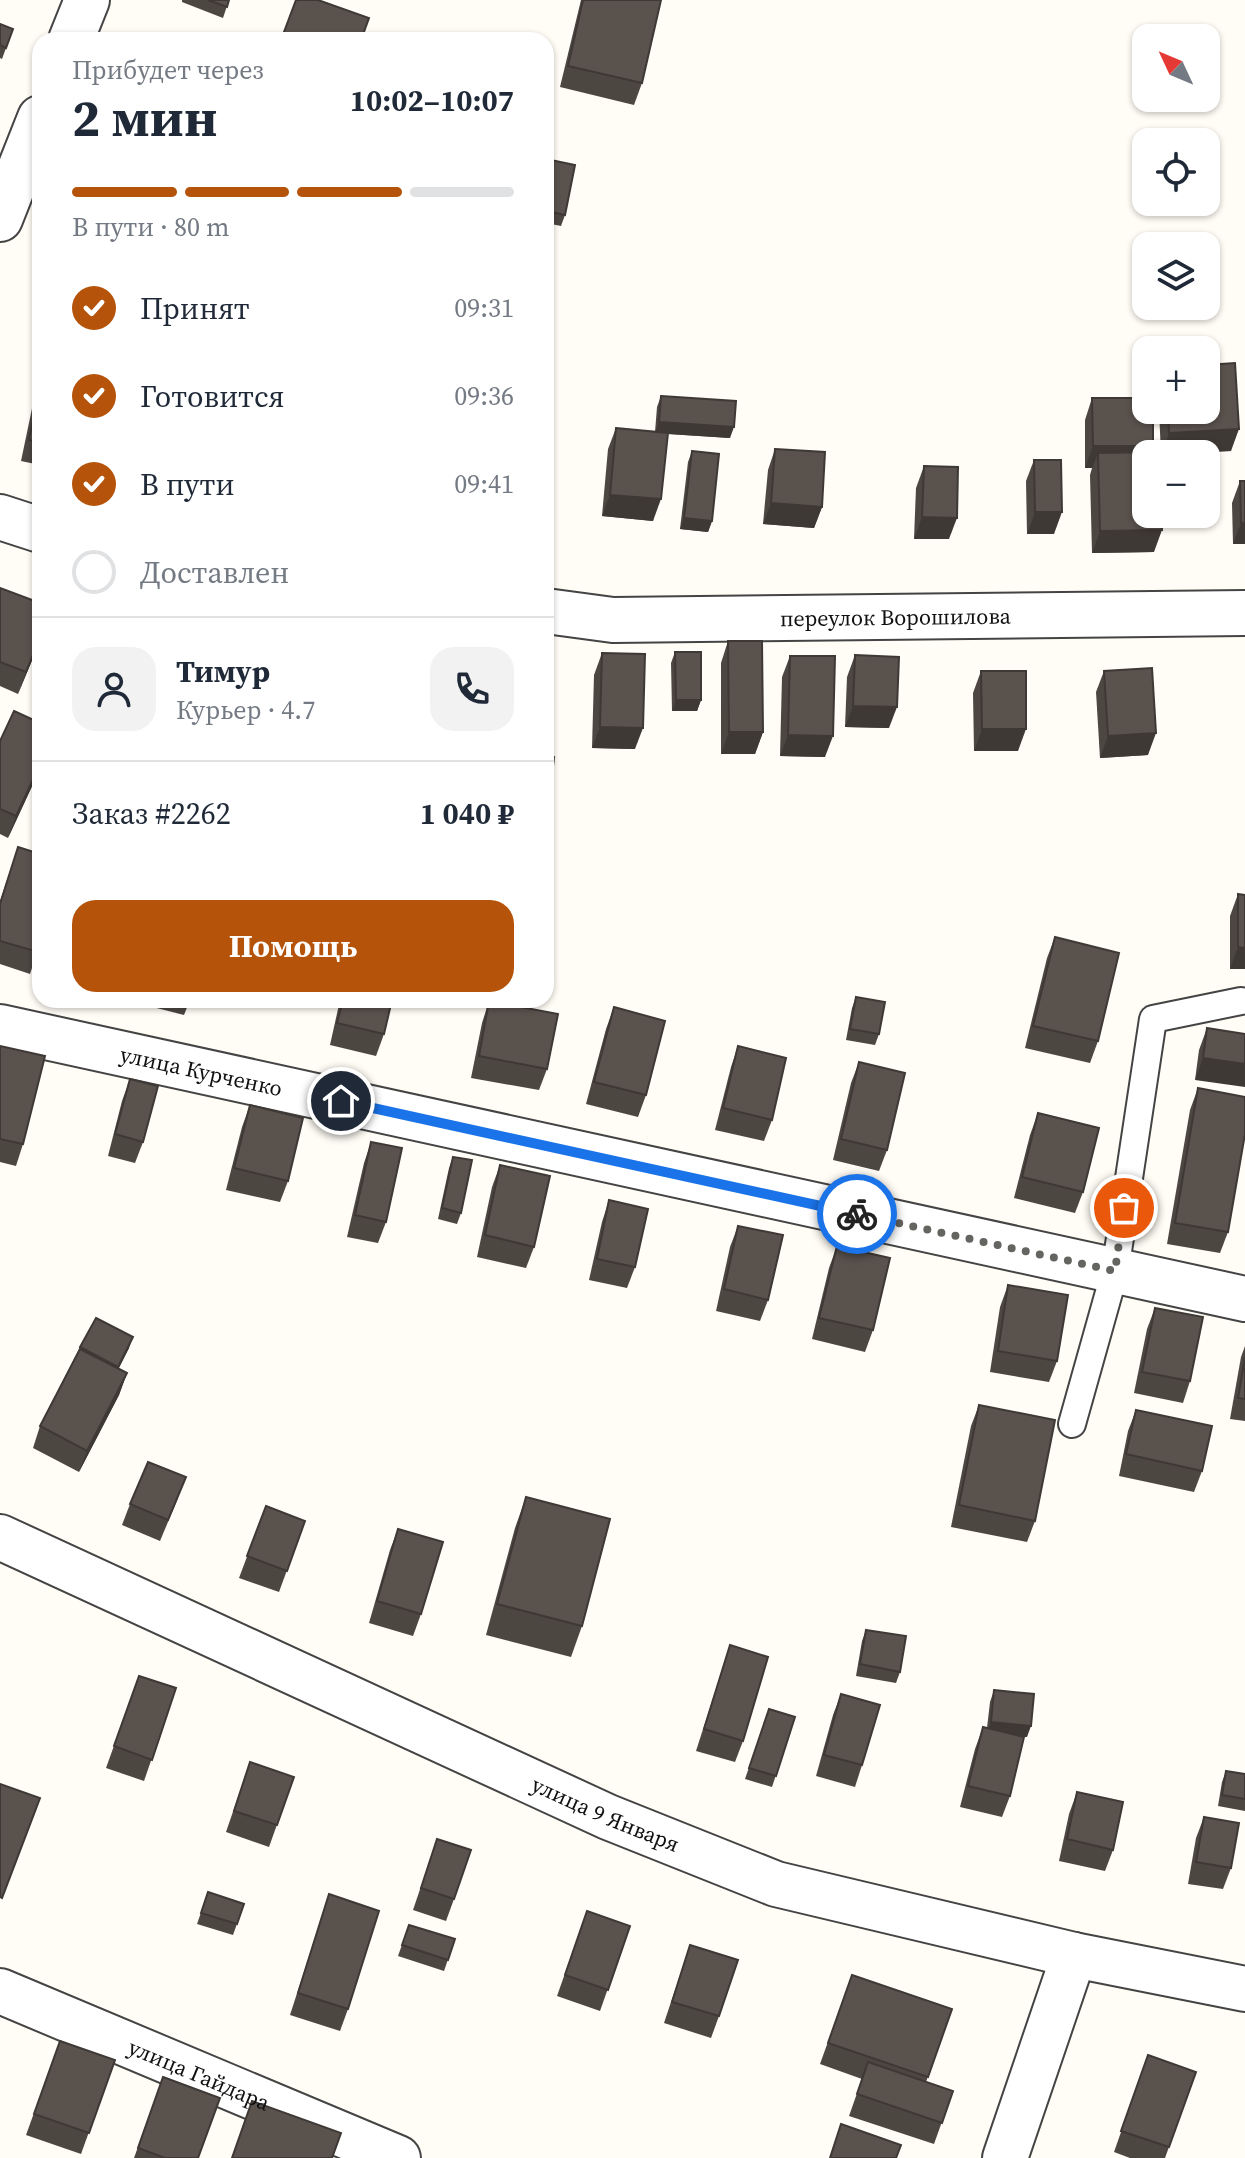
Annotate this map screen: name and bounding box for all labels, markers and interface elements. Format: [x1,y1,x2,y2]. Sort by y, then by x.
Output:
north arrow [1132,24,1220,112]
map controls [1132,24,1220,528]
text: Прибудет через [72,52,264,88]
text: 10:02–10:07 [350,80,514,121]
text: 2 мин [72,82,217,153]
button: locate [1132,128,1220,216]
text: В пути · 80 m [72,209,229,245]
button: layers [1132,232,1220,320]
icon: check [72,286,116,330]
text: Принят [140,288,250,329]
text: 09:31 [454,290,514,326]
button: + [1132,336,1220,424]
icon: check [72,374,116,418]
text: Готовится [140,376,284,417]
text: 09:36 [454,378,514,414]
button: − [1132,440,1220,528]
icon: check [72,462,116,506]
text: В пути [140,464,235,505]
text: 09:41 [454,466,514,502]
text: Доставлен [140,552,289,593]
street label: переулок Ворошилова [780,601,1012,633]
button: person [72,647,156,731]
button: phone [430,647,514,731]
text: Тимур [176,651,270,692]
text: Курьер · 4.7 [176,692,315,728]
text: Заказ #2262 [72,793,231,834]
text: 1 040 ₽ [420,793,514,834]
button: Помощь [72,900,514,992]
street label: улица Курченко [117,1039,285,1103]
pin [307,1067,375,1135]
icon: home [319,1079,363,1123]
courier [817,1174,897,1254]
pin [1090,1174,1158,1242]
icon: bag [1102,1186,1146,1230]
icon: bike [835,1192,879,1236]
street label: улица 9 Января [527,1769,684,1859]
street label: улица Гайдара [124,2032,275,2118]

